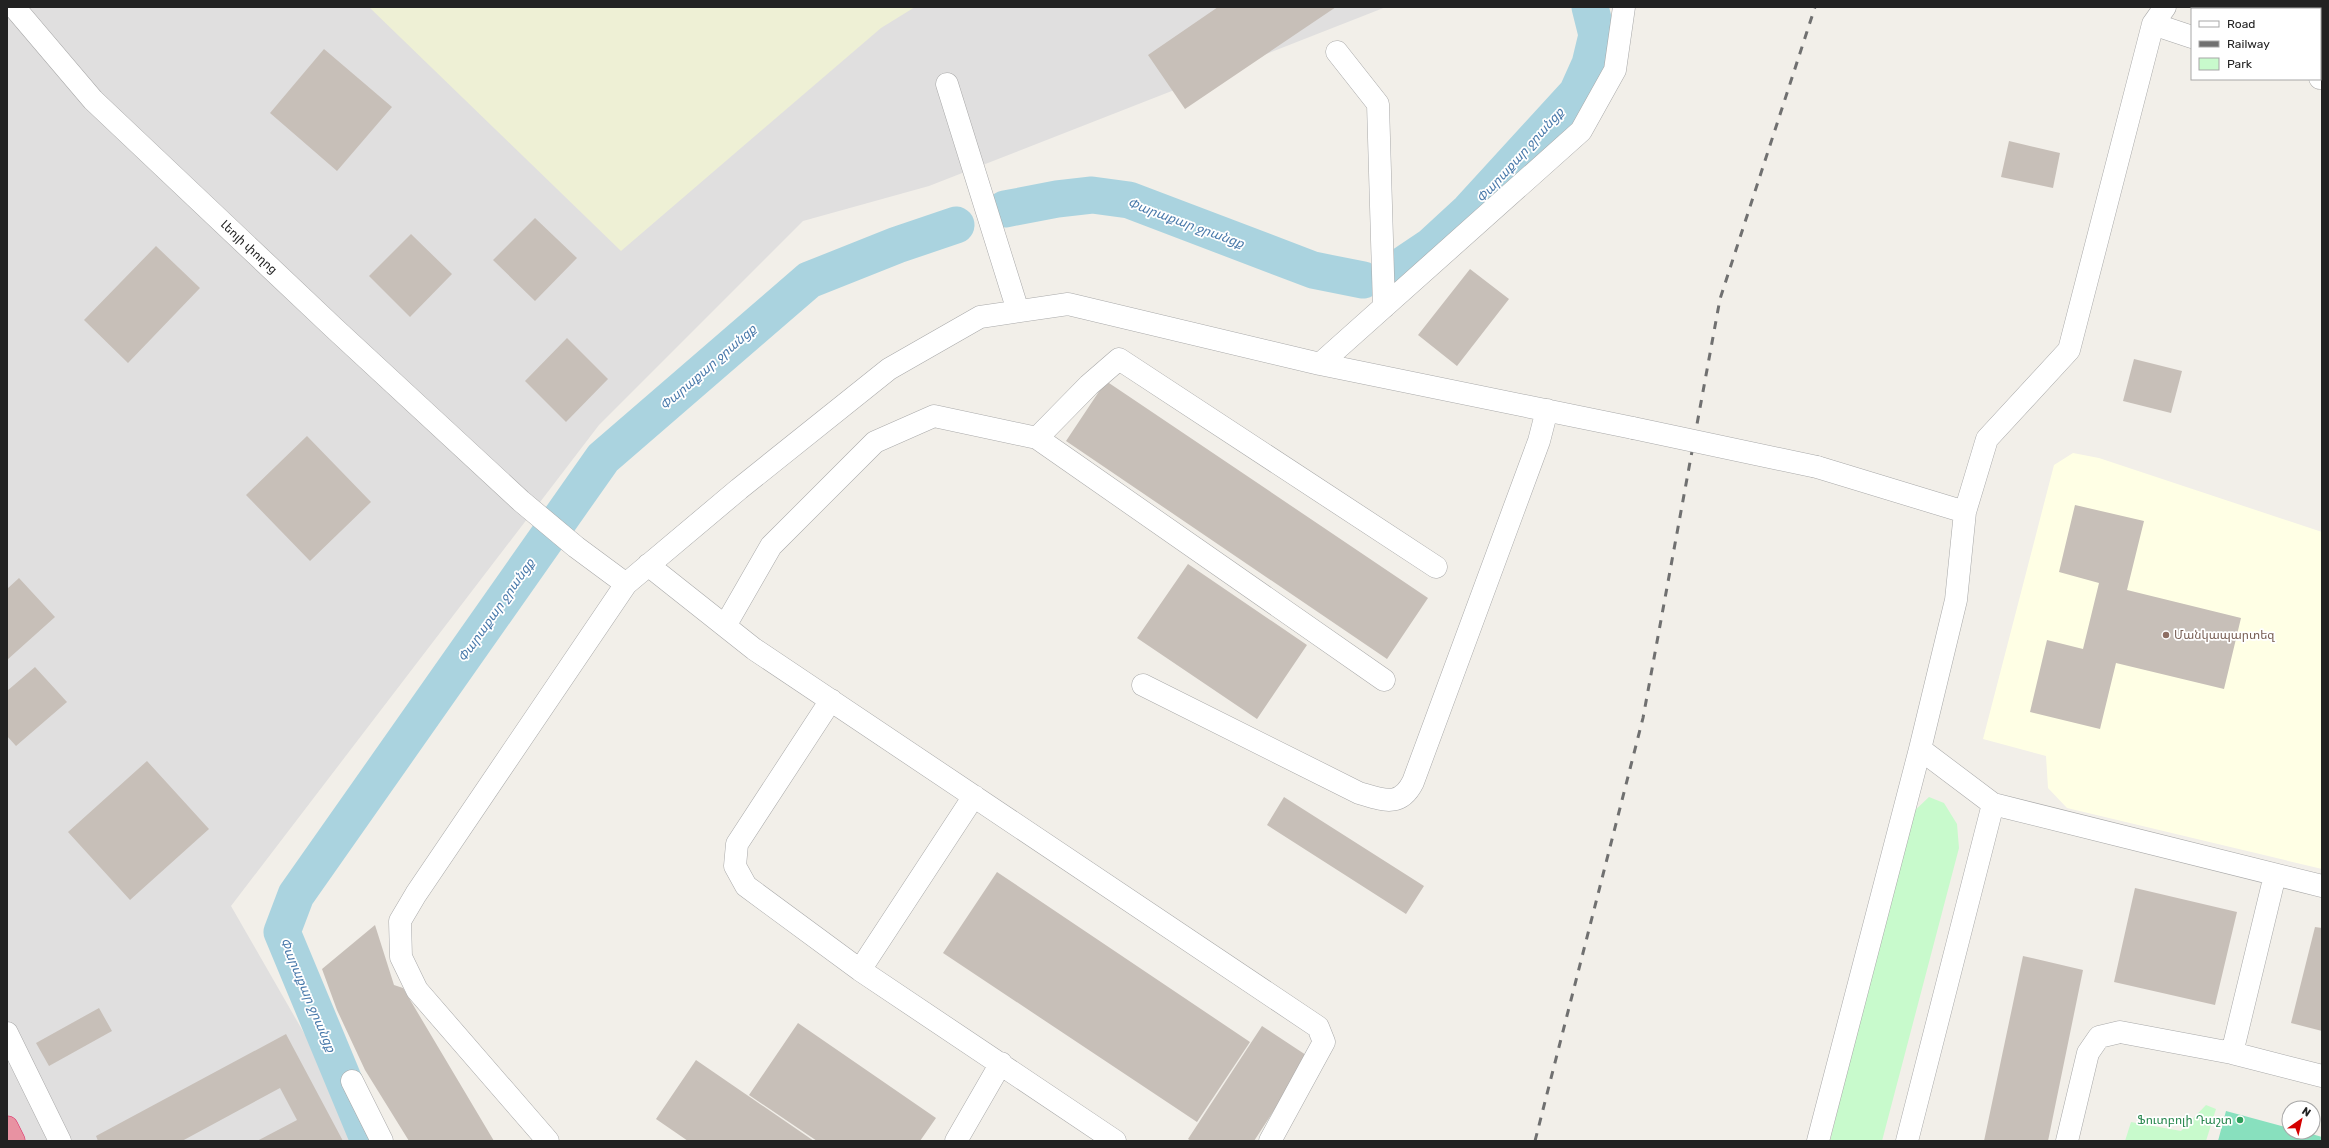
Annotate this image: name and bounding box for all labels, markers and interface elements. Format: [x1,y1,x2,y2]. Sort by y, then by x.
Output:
legend [2191,8,2321,80]
text: Road [2227,17,2255,31]
text: Railway [2227,37,2270,51]
text: Park [2227,57,2253,71]
water label: Փարաքար ջրանցք [1473,104,1568,206]
water label: Փարաքար ջրանցք [1125,195,1247,252]
street label: Լեոյի փողոց [218,217,280,277]
water label: Փարաքար ջրանցք [657,320,761,414]
water label: Փարաքար ջրանցք [455,554,539,665]
place label: Մանկապարտեզ [2174,628,2275,642]
marker: Մանկապարտեզ [2161,630,2171,640]
water label: Փարաքար ջրանցք [276,936,339,1056]
north arrow [2281,1100,2321,1140]
text: N [2299,1105,2313,1120]
place label: Ֆուտբոլի Դաշտ [2137,1113,2232,1127]
marker: Ֆուտբոլի Դաշտ [2235,1115,2245,1125]

